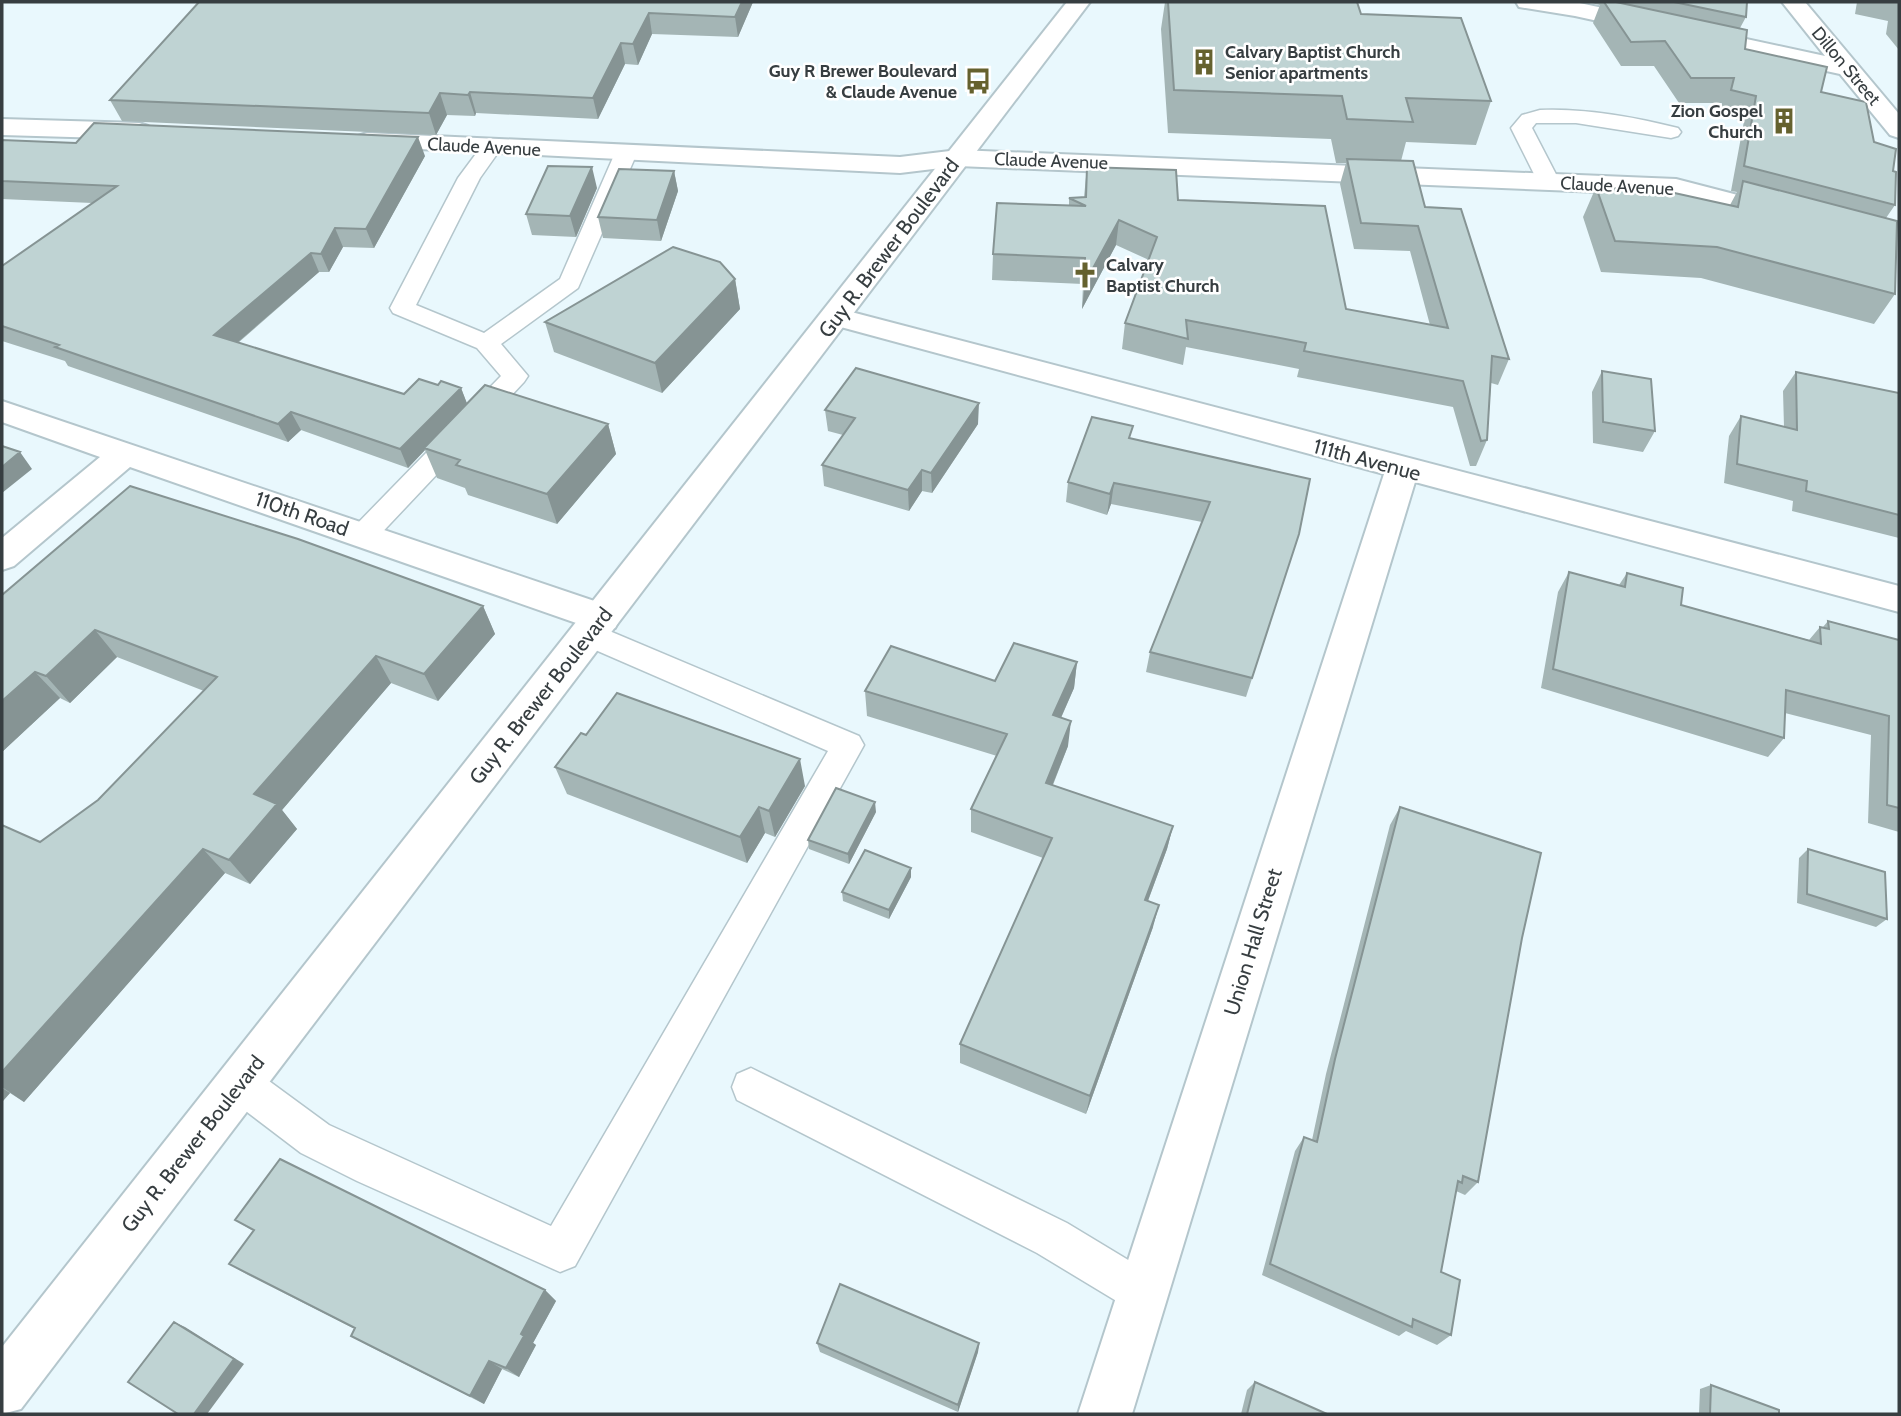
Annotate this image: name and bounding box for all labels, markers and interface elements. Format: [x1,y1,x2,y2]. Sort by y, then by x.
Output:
street label: Dillon Street [1807,22,1885,110]
place label: Calvary Baptist Church Senior apartments [1225,41,1400,84]
building icon: Calvary Baptist Church Senior apartments [1189,47,1219,77]
place label: Guy R Brewer Boulevard & Claude Avenue [769,60,957,103]
bus stop icon: Guy R Brewer Boulevard & Claude Avenue [963,66,993,96]
place label: Zion Gospel Church [1671,100,1763,143]
building icon: Zion Gospel Church [1769,106,1799,136]
street label: Claude Avenue [427,133,541,161]
street label: Claude Avenue [994,148,1108,174]
street label: Guy R. Brewer Boulevard [813,153,964,342]
street label: Claude Avenue [1560,172,1674,200]
place label: Calvary Baptist Church [1106,254,1219,297]
church icon: Calvary Baptist Church [1070,260,1100,290]
street label: 111th Avenue [1311,433,1424,486]
street label: 110th Road [252,486,352,541]
street label: Guy R. Brewer Boulevard [464,602,617,789]
street label: Union Hall Street [1218,865,1287,1018]
street label: Guy R. Brewer Boulevard [116,1050,269,1237]

